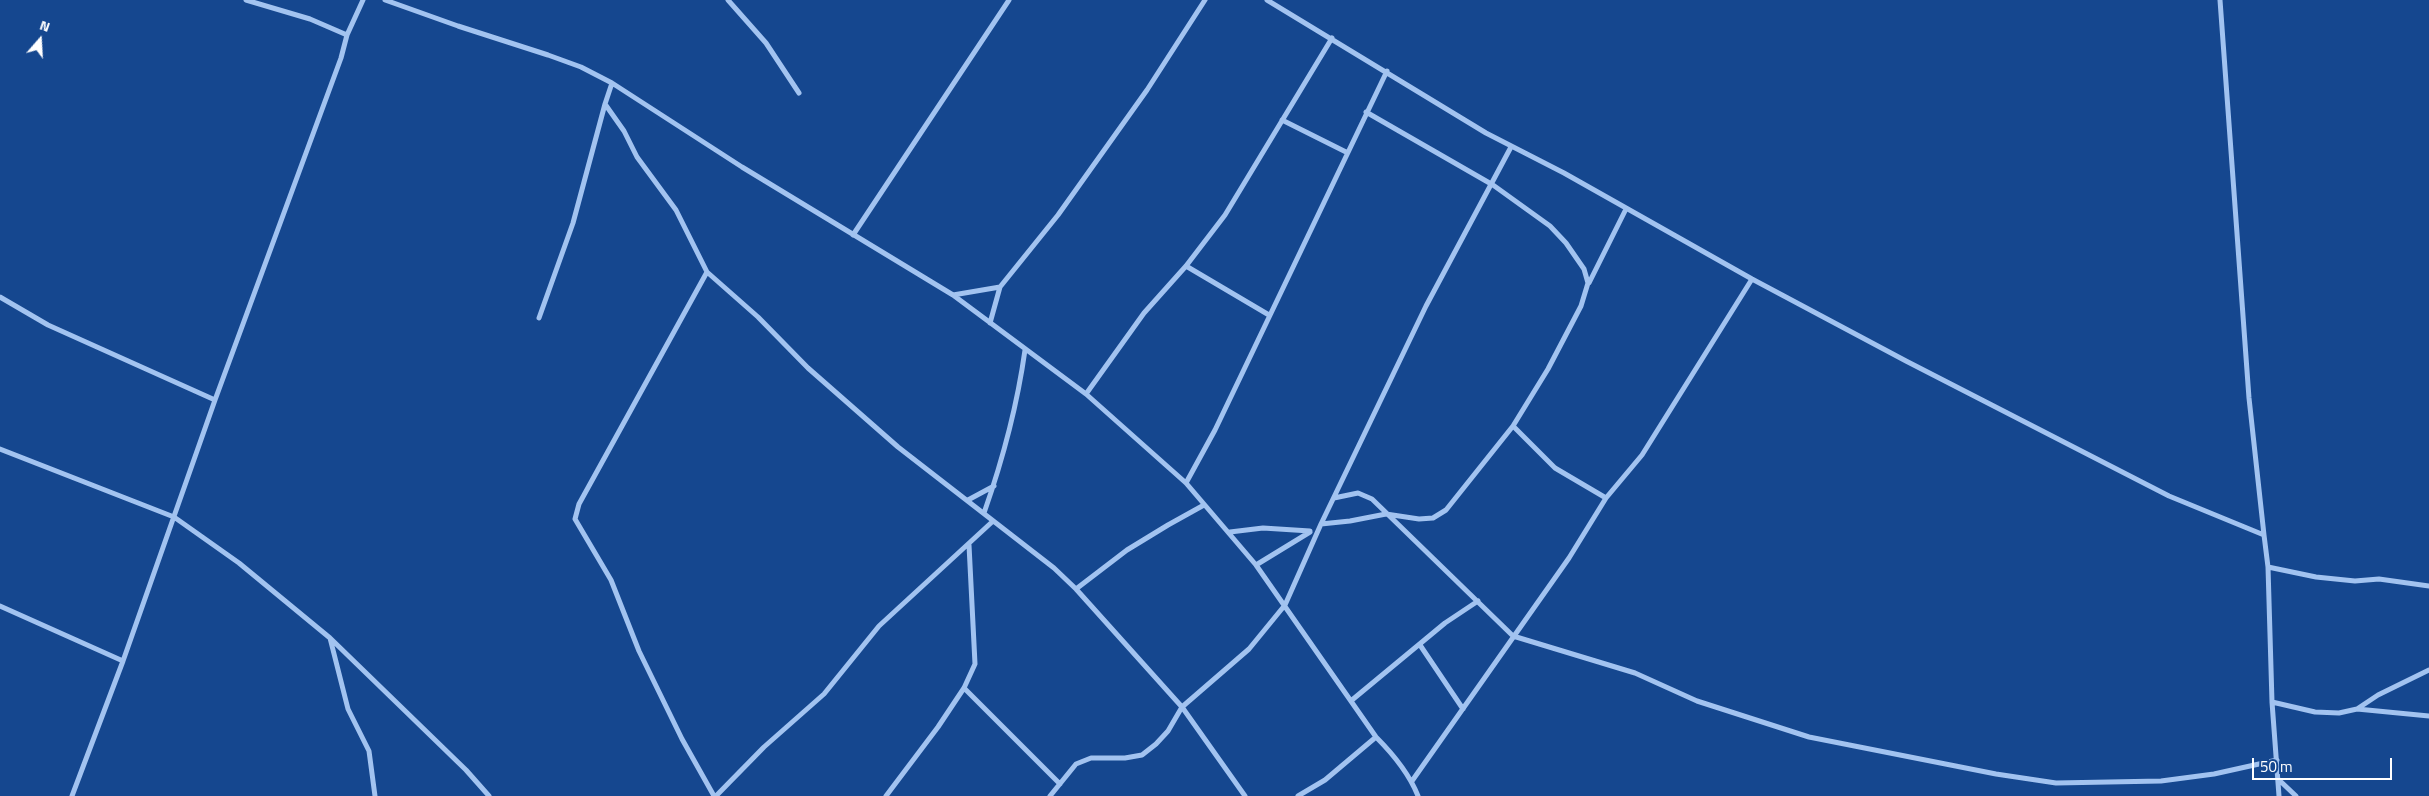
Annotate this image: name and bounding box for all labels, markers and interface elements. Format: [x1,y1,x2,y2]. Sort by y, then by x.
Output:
text: N [37,14,53,37]
north arrow [15,15,65,65]
scale bar [2254,748,2394,780]
text: 50 m [2260,755,2293,778]

